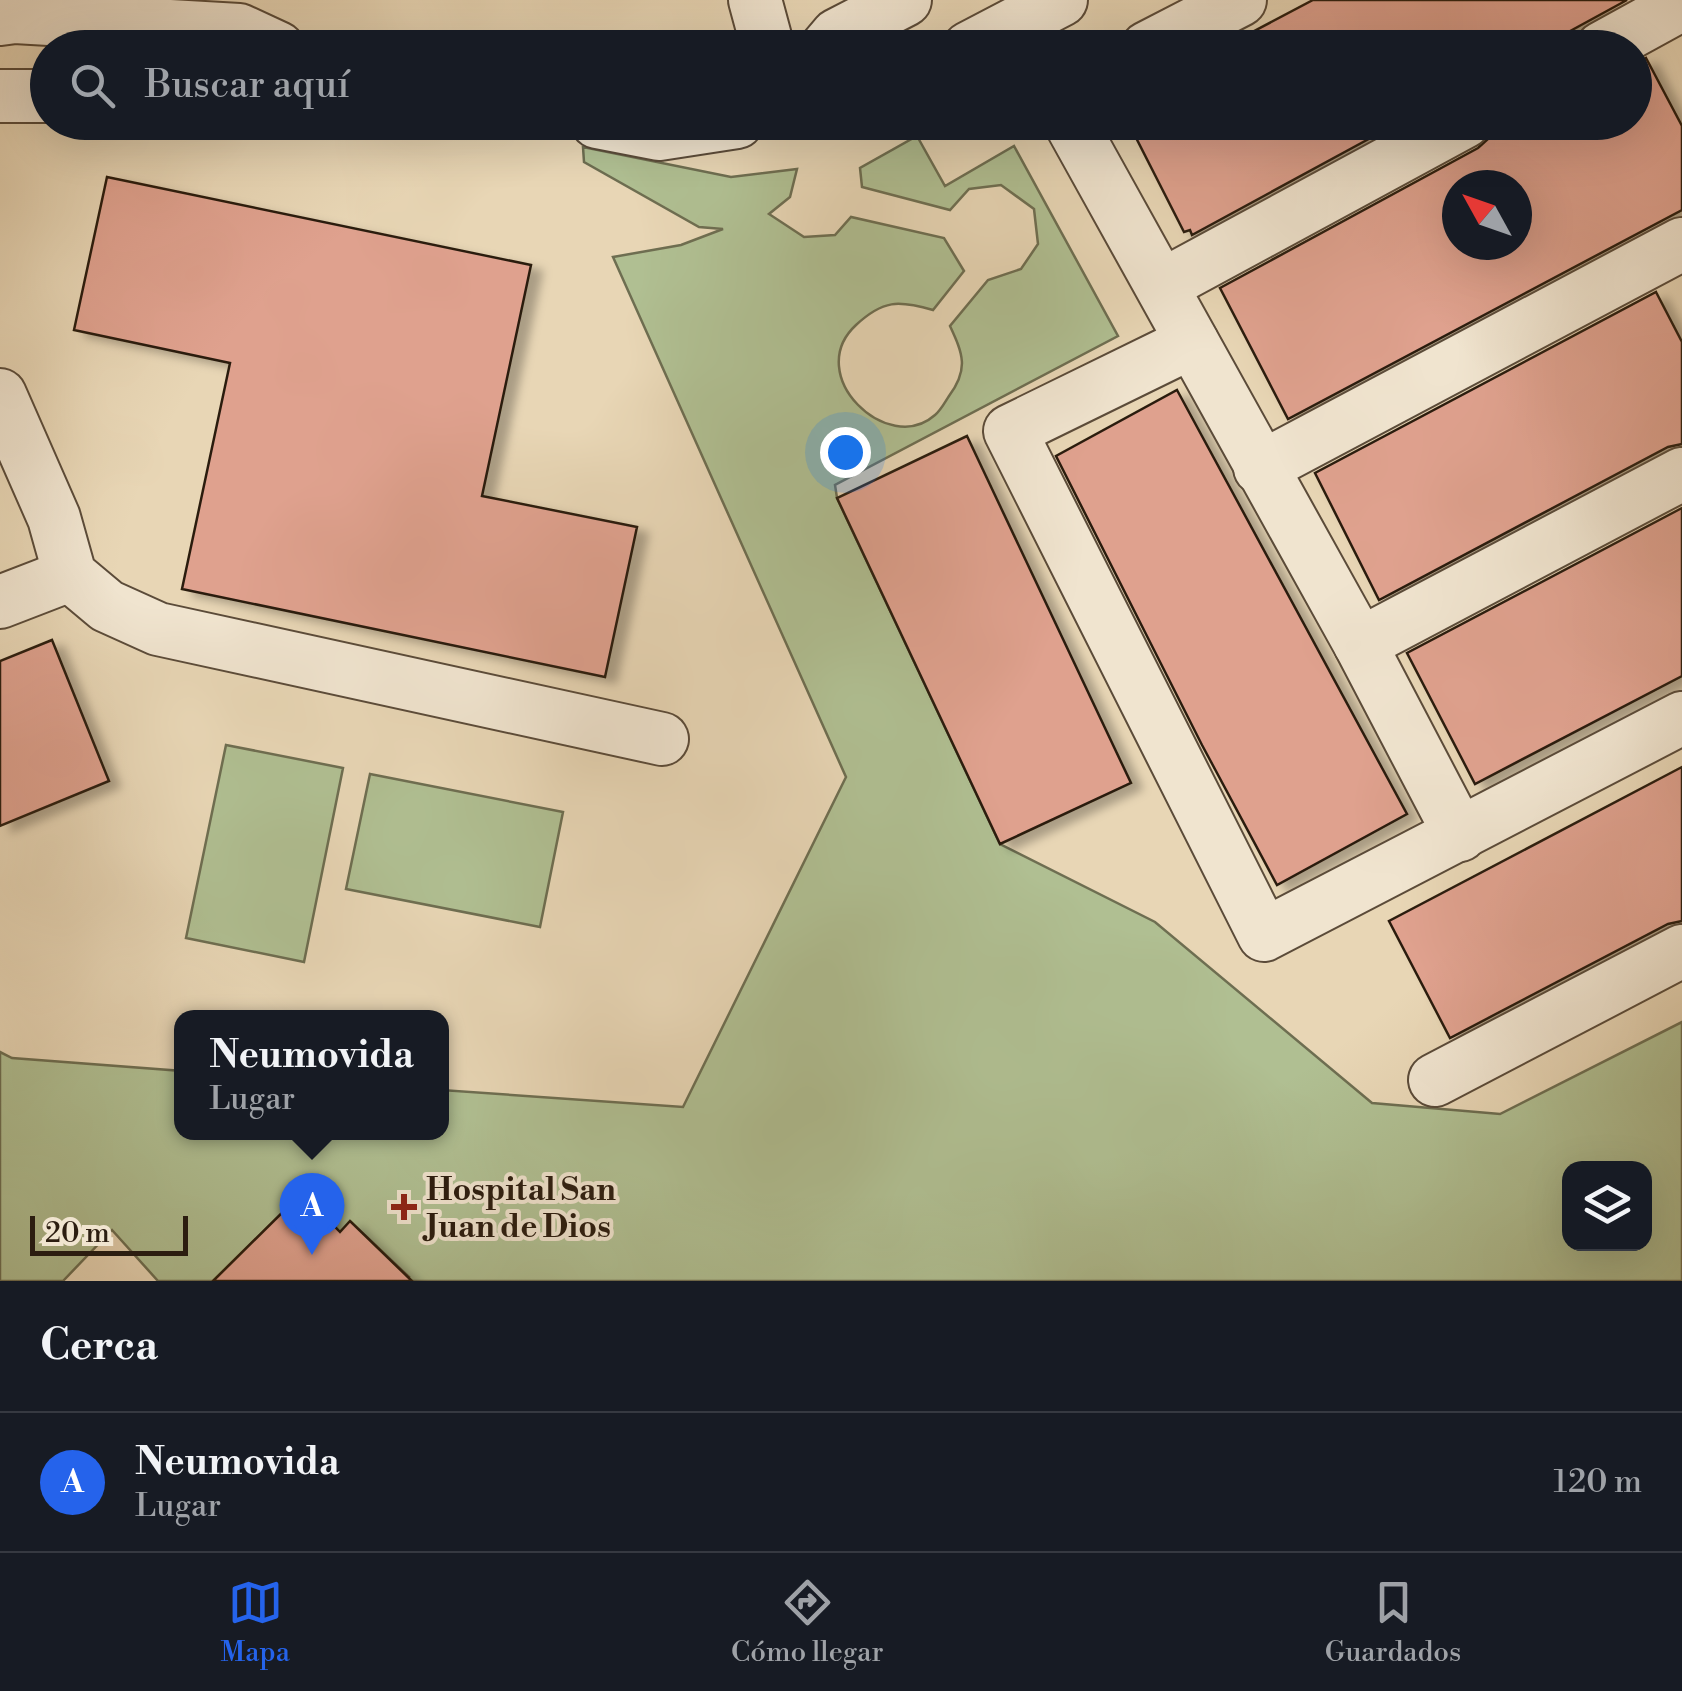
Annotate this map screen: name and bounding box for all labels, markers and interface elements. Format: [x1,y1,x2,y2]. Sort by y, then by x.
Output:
search box [30,30,1652,140]
icon: search [65,58,120,113]
text: Buscar aquí [145,62,350,109]
north arrow [1442,170,1532,260]
your location [820,427,871,478]
popup [174,1010,449,1140]
text: Neumovida [209,1032,414,1079]
text: Lugar [209,1079,295,1119]
map controls [1562,1161,1652,1251]
button: layers [1562,1161,1652,1251]
place label: Hospital San Juan de Dios [422,1170,616,1247]
pin: A [280,1172,344,1255]
marker: Hospital San Juan de Dios [391,1194,417,1220]
scale bar [30,1211,188,1256]
text: 20 m [45,1216,110,1251]
text: Cerca [40,1320,158,1373]
text: Neumovida [135,1439,340,1486]
text: A [61,1462,84,1502]
text: 120 m [1553,1462,1642,1502]
text: Lugar [135,1486,221,1526]
tab: Mapa [221,1575,290,1670]
tab: Cómo llegar [731,1575,884,1670]
tab: Guardados [1325,1575,1461,1670]

